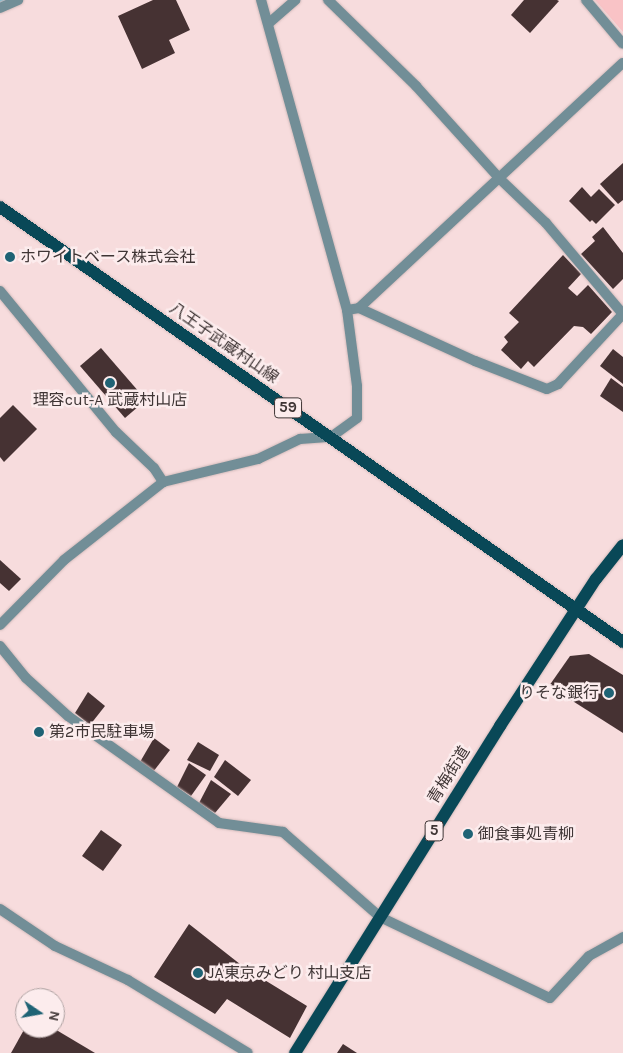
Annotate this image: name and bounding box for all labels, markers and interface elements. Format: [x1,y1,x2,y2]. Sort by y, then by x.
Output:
place label: ホワイトベース株式会社 [20,247,196,267]
marker: ホワイトベース株式会社 [4,251,16,263]
street label: 八王子武蔵村山線 [166,298,282,388]
marker: 理容cut-A 武蔵村山店 [104,377,116,389]
place label: 理容cut-A 武蔵村山店 [33,390,187,410]
road number: 59 [273,396,303,420]
place label: りそな銀行 [519,683,599,703]
marker: りそな銀行 [603,687,615,699]
place label: 第2市民駐車場 [49,722,154,742]
marker: 第2市民駐車場 [33,726,45,738]
street label: 青梅街道 [424,743,474,807]
road number: 5 [424,818,444,844]
place label: 御食事処青柳 [478,824,574,844]
marker: 御食事処青柳 [462,828,474,840]
place label: JA東京みどり 村山支店 [208,963,371,983]
marker: JA東京みどり 村山支店 [192,967,204,979]
north arrow [15,988,65,1038]
text: N [45,1009,64,1023]

